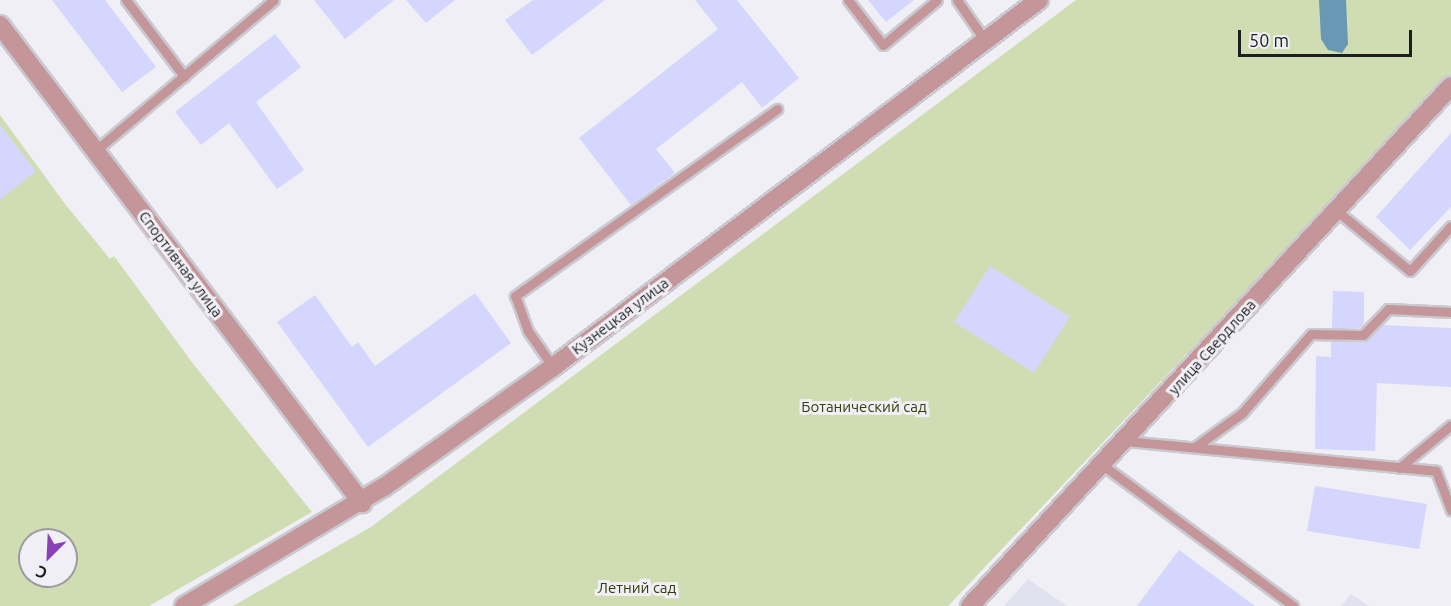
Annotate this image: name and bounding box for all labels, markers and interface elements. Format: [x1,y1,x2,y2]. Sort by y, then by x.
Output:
scale bar [1241,18,1415,56]
text: 50 m [1249,30,1289,50]
street label: Спортивная улица [135,207,227,321]
street label: Кузнецкая улица [568,274,672,358]
street label: улица Свердлова [1165,296,1259,398]
park label: Ботанический сад [801,398,927,416]
north arrow [18,528,78,588]
text: С [33,562,50,583]
park label: Летний сад [598,579,676,597]

